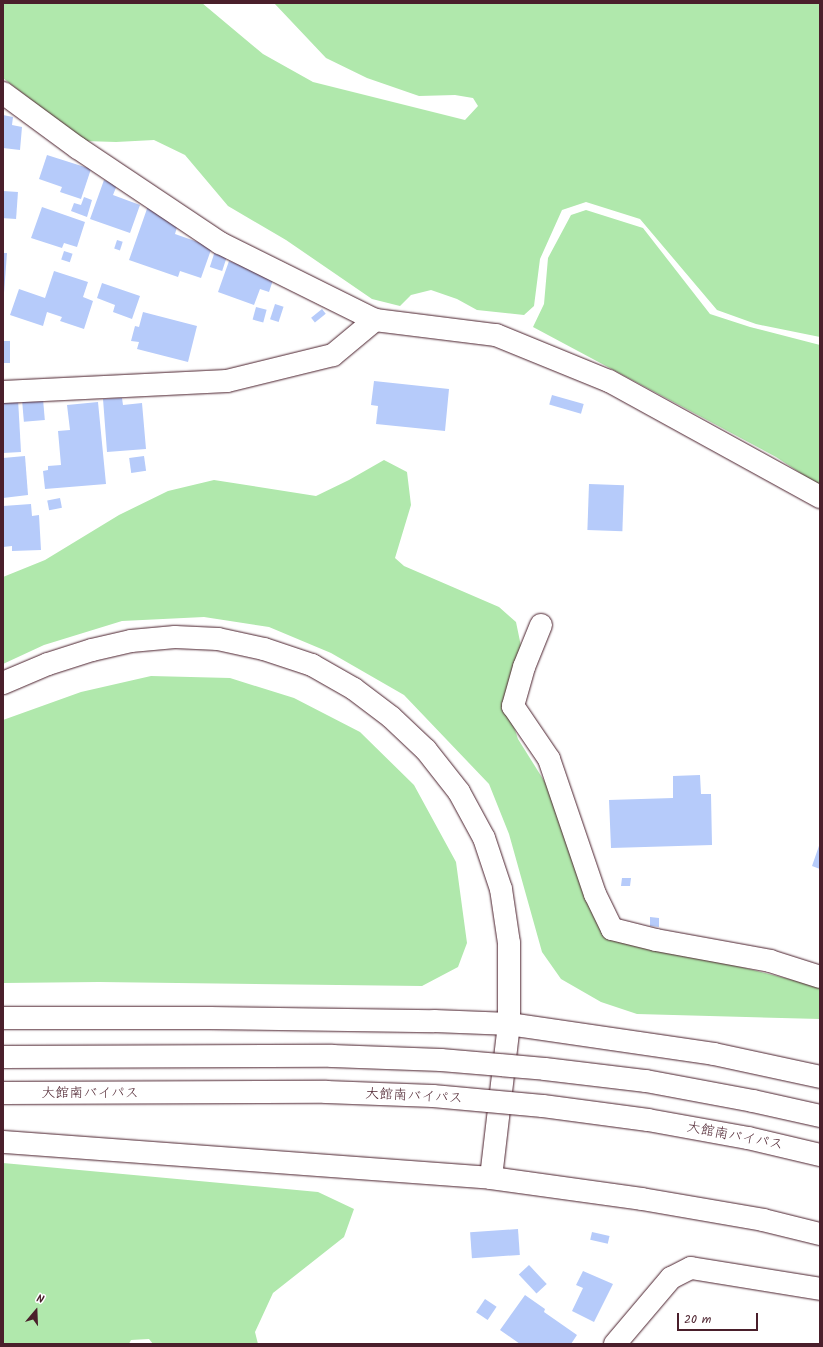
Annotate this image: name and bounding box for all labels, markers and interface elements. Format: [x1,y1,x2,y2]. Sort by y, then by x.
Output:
street label: 大館南バイパス [41,1085,139,1101]
street label: 大館南バイパス [365,1085,463,1107]
street label: 大館南バイパス [685,1118,785,1154]
text: N [34,1290,46,1309]
north arrow [16,1291,56,1331]
scale bar [679,1305,760,1331]
text: 20 m [684,1310,711,1329]

